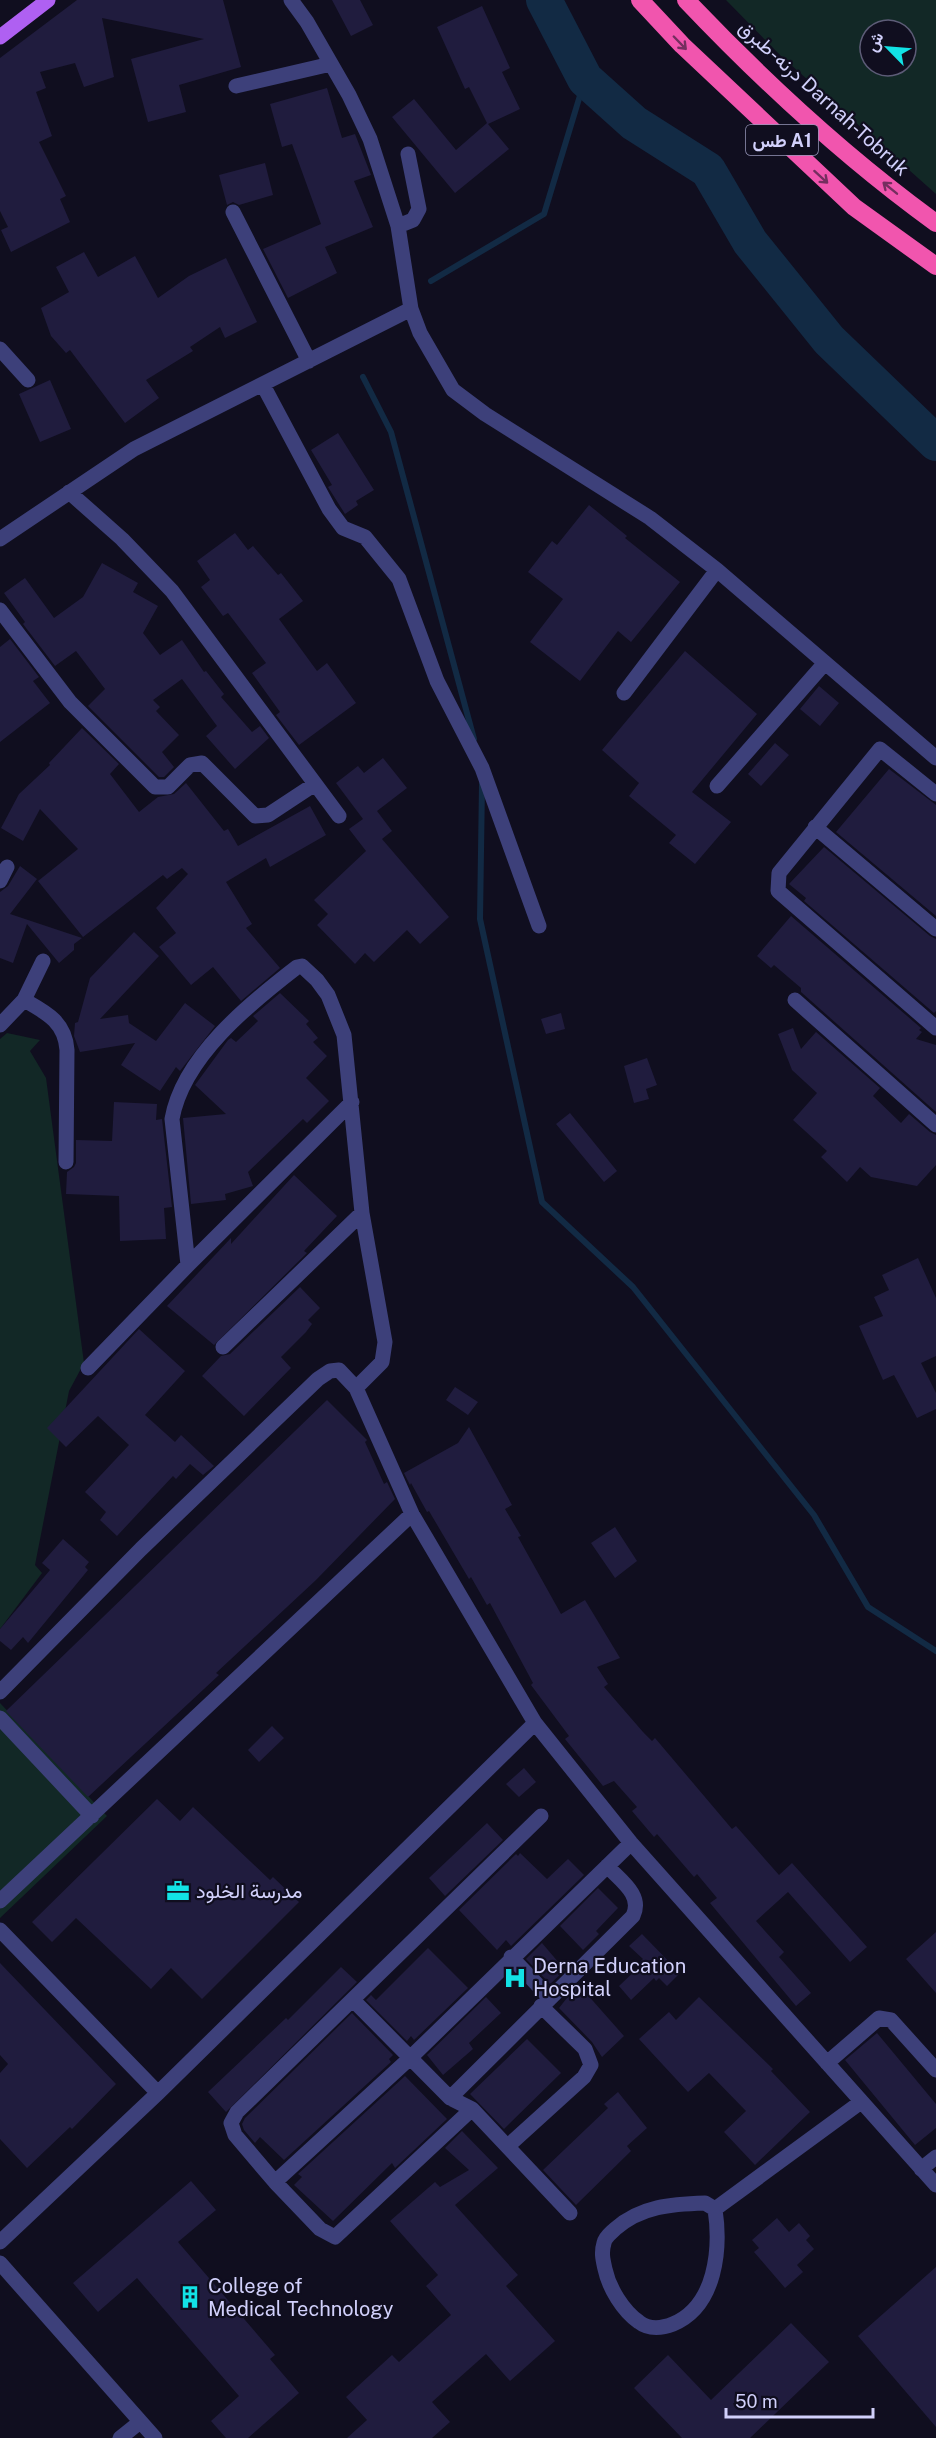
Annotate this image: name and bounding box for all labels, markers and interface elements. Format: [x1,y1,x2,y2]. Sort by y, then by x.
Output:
street label: درنه-طبرق Darnah-Tobruk [733,15,914,182]
north arrow [858,18,918,78]
text: ش [862,29,888,55]
one-way arrow [673,35,688,50]
road number: طس A1 [746,125,818,155]
one-way arrow [814,170,829,184]
one-way arrow [882,181,898,194]
office icon: مدرسة الخلود [165,1878,191,1904]
place label: مدرسة الخلود [196,1879,302,1904]
place label: Derna Education Hospital [533,1954,686,2001]
hospital icon: Derna Education Hospital [502,1965,528,1991]
place label: College of Medical Technology [208,2274,394,2321]
building icon: College of Medical Technology [177,2284,203,2310]
scale bar [726,2381,873,2419]
text: 50 m [735,2391,778,2412]

